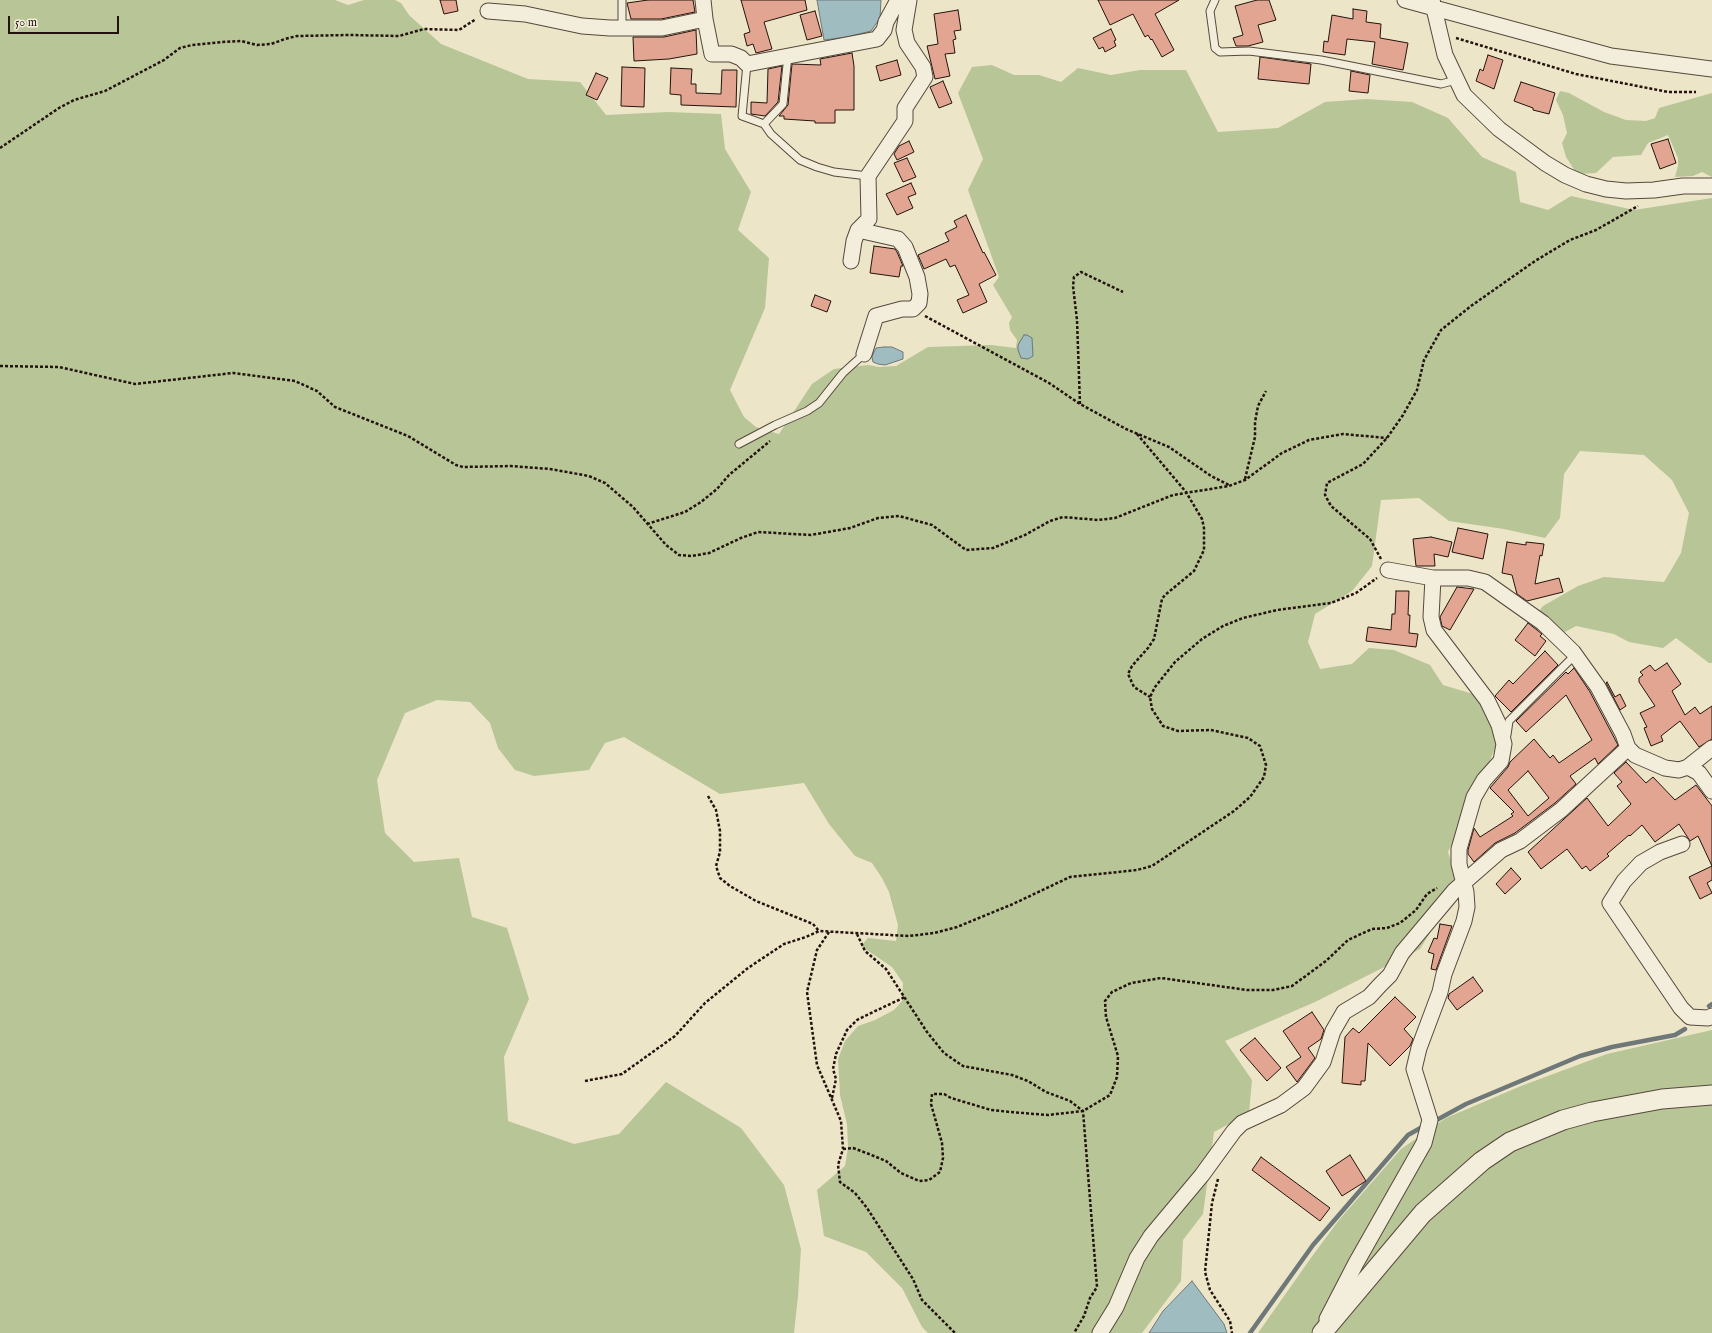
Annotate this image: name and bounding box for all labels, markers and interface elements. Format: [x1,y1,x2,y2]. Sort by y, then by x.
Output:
scale bar [10,8,121,34]
text: 50 m [15,15,37,30]

